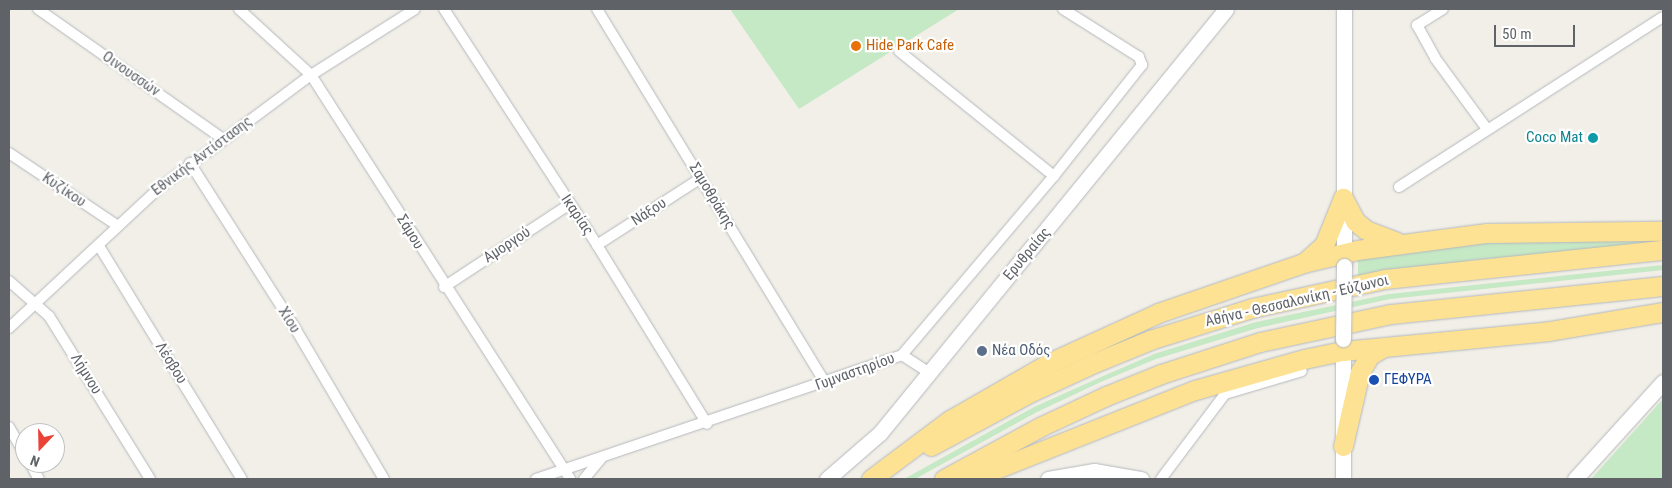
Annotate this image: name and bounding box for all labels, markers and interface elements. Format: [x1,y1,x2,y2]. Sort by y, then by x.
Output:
scale bar [1497,15,1578,47]
text: 50 m [1502,25,1532,43]
place label: Hide Park Cafe [866,37,954,55]
marker: Hide Park Cafe [850,40,862,52]
street label: Οινουσσών [99,48,163,100]
street label: Εθνικής Αντίστασης [148,112,256,200]
place label: Coco Mat [1526,129,1583,147]
marker: Coco Mat [1587,132,1599,144]
street label: Σαμοθράκης [685,160,739,232]
street label: Κυζίκου [39,169,89,211]
street label: Ικαρίας [557,191,597,239]
street label: Νάξου [628,194,670,230]
street label: Σάμου [393,211,427,253]
street label: Αμοργού [480,223,534,267]
street label: Ερυθραίας [1000,224,1054,284]
street label: Αθήνα - Θεσσαλονίκη - Εύζωνοι [1204,271,1390,331]
street label: Χίου [274,304,304,336]
street label: Λέσβου [151,339,191,387]
place label: Νέα Οδός [992,342,1050,360]
marker: Νέα Οδός [976,345,988,357]
street label: Γυμναστηρίου [813,349,897,395]
street label: Λήμνου [67,350,105,398]
place label: ΓΕΦΥΡΑ [1384,371,1432,389]
marker: ΓΕΦΥΡΑ [1368,374,1380,386]
north arrow [15,423,65,473]
text: N [28,452,42,470]

